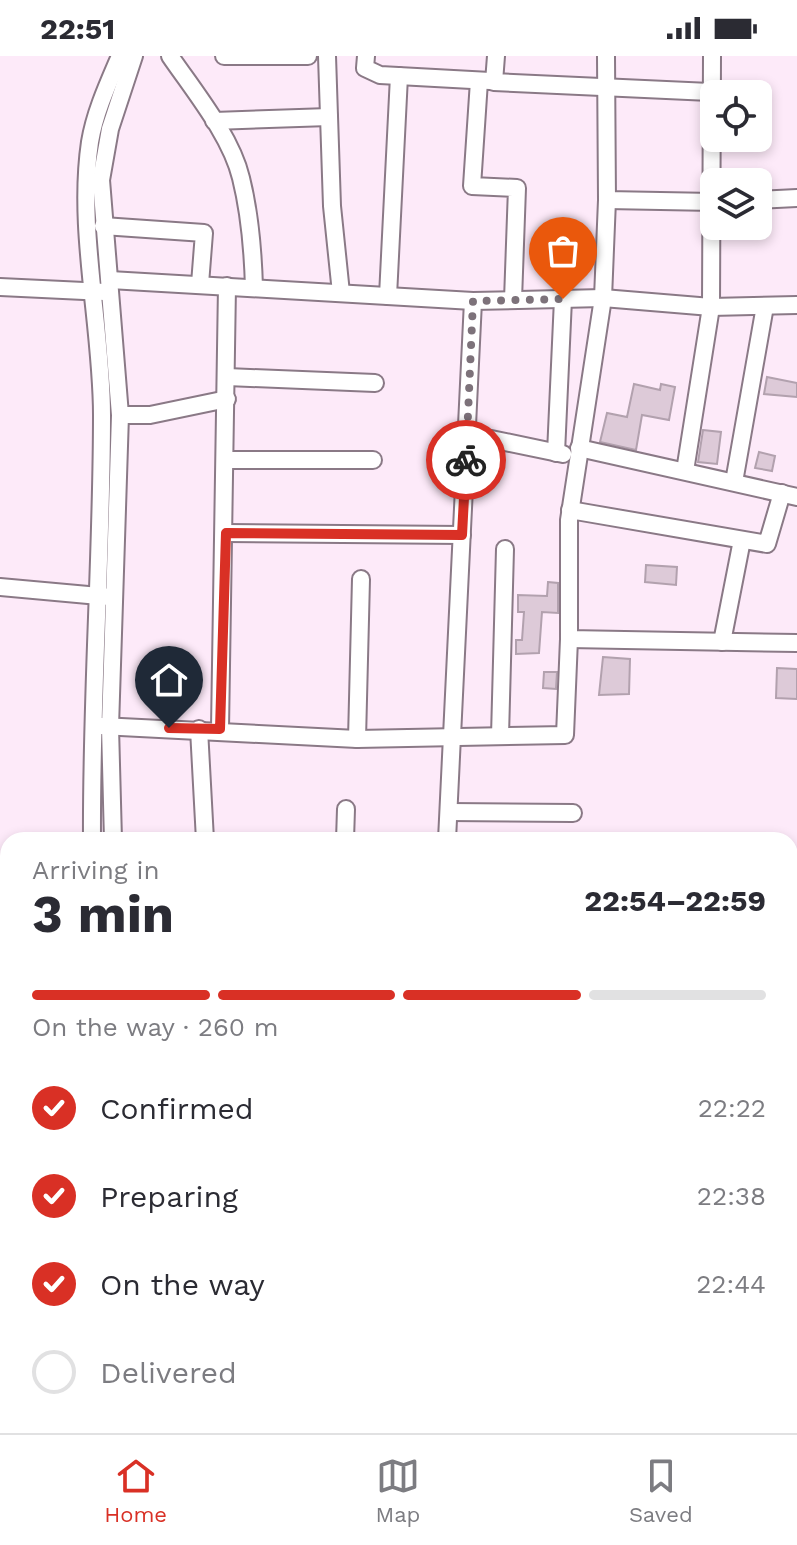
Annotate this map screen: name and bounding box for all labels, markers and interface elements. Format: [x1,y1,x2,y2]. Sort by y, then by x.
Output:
text: 22:51 [40,11,115,46]
map controls [700,80,772,240]
button: locate [700,80,772,152]
button: layers [700,168,772,240]
pin [529,217,597,299]
icon: bag [541,229,585,273]
courier [426,420,506,500]
icon: bike [444,438,488,482]
pin [135,646,203,728]
icon: home [147,658,191,702]
text: Arriving in [32,855,160,885]
text: 22:54–22:59 [584,883,766,918]
text: 3 min [32,884,174,945]
text: On the way · 260 m [32,1012,279,1042]
icon: check [32,1086,76,1130]
text: Confirmed [100,1091,254,1126]
text: 22:22 [698,1093,766,1123]
icon: check [32,1174,76,1218]
text: Preparing [100,1179,238,1214]
text: 22:38 [697,1181,766,1211]
icon: check [32,1262,76,1306]
text: On the way [100,1267,265,1302]
text: 22:44 [696,1269,766,1299]
text: Delivered [100,1355,237,1390]
tab: Home [104,1454,167,1527]
tab: Map [376,1454,420,1527]
tab: Saved [629,1454,693,1527]

